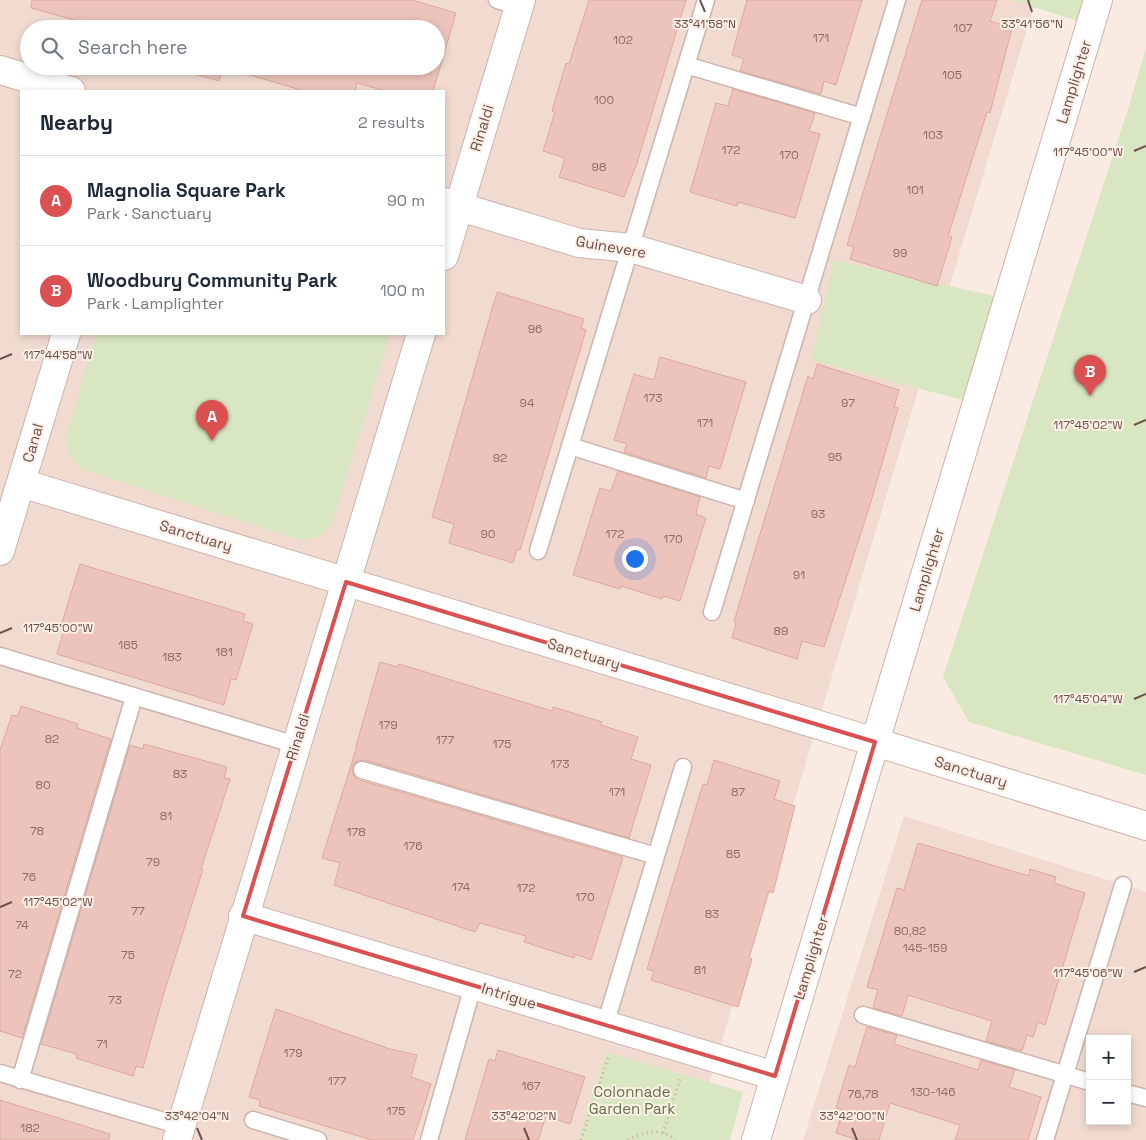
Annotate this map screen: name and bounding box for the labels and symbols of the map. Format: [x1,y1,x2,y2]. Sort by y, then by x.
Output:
text: 33°41'58"N [674,16,736,32]
text: 33°41'56"N [1001,16,1063,32]
house number: 107 [953,20,973,36]
house number: 171 [813,30,829,46]
house number: 102 [613,32,633,48]
street label: Lamplighter [1052,37,1095,126]
house number: 105 [942,67,962,83]
house number: 100 [594,92,614,108]
street label: Rinaldi [465,102,498,154]
house number: 103 [923,127,943,143]
house number: 172 [722,142,740,158]
text: 117°45'00"W [1053,144,1124,160]
house number: 170 [779,147,799,163]
house number: 98 [592,159,606,175]
house number: 101 [906,182,924,198]
street label: Guinevere [574,231,648,262]
house number: 99 [893,245,907,261]
house number: 96 [528,321,542,337]
text: 117°44'58"W [23,347,93,363]
pin: B [1074,355,1106,396]
house number: 173 [643,390,663,406]
house number: 94 [520,395,535,411]
house number: 97 [841,395,855,411]
pin: A [196,400,228,441]
house number: 171 [697,415,713,431]
text: 117°45'02"W [1053,417,1123,433]
street label: Canal [18,421,47,465]
house number: 95 [828,449,842,465]
house number: 92 [493,450,507,466]
house number: 93 [811,506,825,522]
street label: Sanctuary [157,515,235,556]
street label: Lamplighter [905,525,948,614]
house number: 90 [480,526,496,542]
house number: 172 [606,526,624,542]
house number: 170 [663,531,683,547]
your location [622,546,648,572]
house number: 91 [793,567,805,583]
text: 117°45'00"W [23,620,94,636]
house number: 89 [774,623,788,639]
street label: Sanctuary [545,633,623,674]
house number: 185 [118,637,138,653]
house number: 181 [215,644,233,660]
house number: 183 [162,649,182,665]
text: 117°45'04"W [1053,691,1123,707]
street label: Rinaldi [281,711,314,763]
house number: 179 [378,717,398,733]
house number: 82 [45,731,59,747]
house number: 177 [436,732,455,748]
house number: 175 [493,736,511,752]
street label: Sanctuary [932,751,1010,792]
house number: 173 [550,756,570,772]
house number: 83 [173,766,187,782]
house number: 80 [35,777,51,793]
house number: 171 [609,784,625,800]
house number: 87 [731,784,745,800]
house number: 81 [160,808,172,824]
house number: 78 [30,823,44,839]
house number: 178 [346,824,366,840]
house number: 176 [403,838,423,854]
house number: 85 [726,846,740,862]
house number: 79 [146,854,160,870]
house number: 76 [22,869,36,885]
house number: 174 [452,879,471,895]
house number: 172 [517,880,535,896]
house number: 170 [575,889,595,905]
text: 117°45'02"W [23,894,93,910]
house number: 77 [131,903,145,919]
house number: 83 [705,906,719,922]
street label: Lamplighter [789,913,832,1002]
house number: 74 [15,917,29,933]
house number: 80,82 [894,923,926,939]
house number: 145-159 [903,940,947,956]
house number: 75 [121,947,135,963]
house number: 81 [694,962,706,978]
text: 117°45'06"W [1053,965,1123,981]
house number: 72 [8,966,22,982]
street label: Intrigue [479,978,539,1013]
house number: 73 [108,992,122,1008]
house number: 71 [96,1036,108,1052]
house number: 179 [283,1045,303,1061]
house number: 177 [328,1073,347,1089]
house number: 167 [522,1078,541,1094]
park label: Colonnade Garden Park [589,1082,675,1118]
house number: 130-146 [910,1084,956,1100]
house number: 76,78 [848,1086,878,1102]
house number: 175 [387,1103,405,1119]
text: 33°42'04"N [165,1108,229,1124]
text: 33°42'02"N [492,1108,556,1124]
text: 33°42'00"N [819,1108,885,1124]
house number: 182 [20,1120,40,1136]

